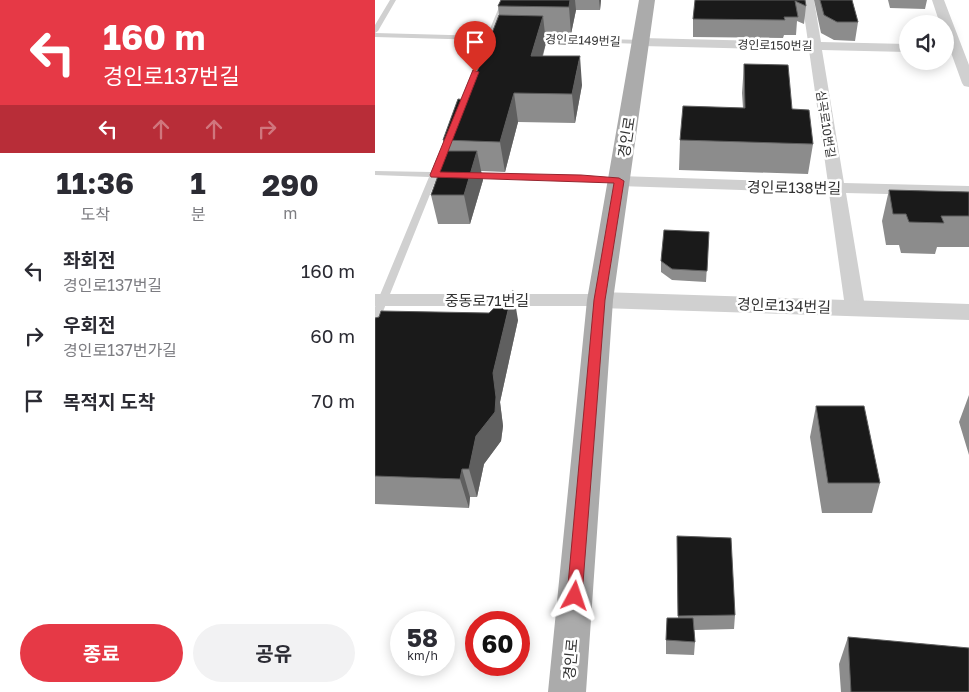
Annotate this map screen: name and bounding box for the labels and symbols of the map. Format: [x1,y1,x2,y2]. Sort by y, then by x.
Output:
pin [454,21,496,72]
street label: 경인로149번길 [545,31,621,49]
street label: 경인로150번길 [737,37,813,53]
street label: 심곡로10번길 [813,89,839,159]
street label: 경인로 [614,115,638,159]
street label: 경인로138번길 [747,177,841,197]
street label: 중동로71번길 [445,291,529,309]
street label: 경인로134번길 [737,294,831,316]
position arrow [548,569,600,621]
speed limit sign: 60 [465,611,530,676]
street label: 경인로 [559,638,581,680]

